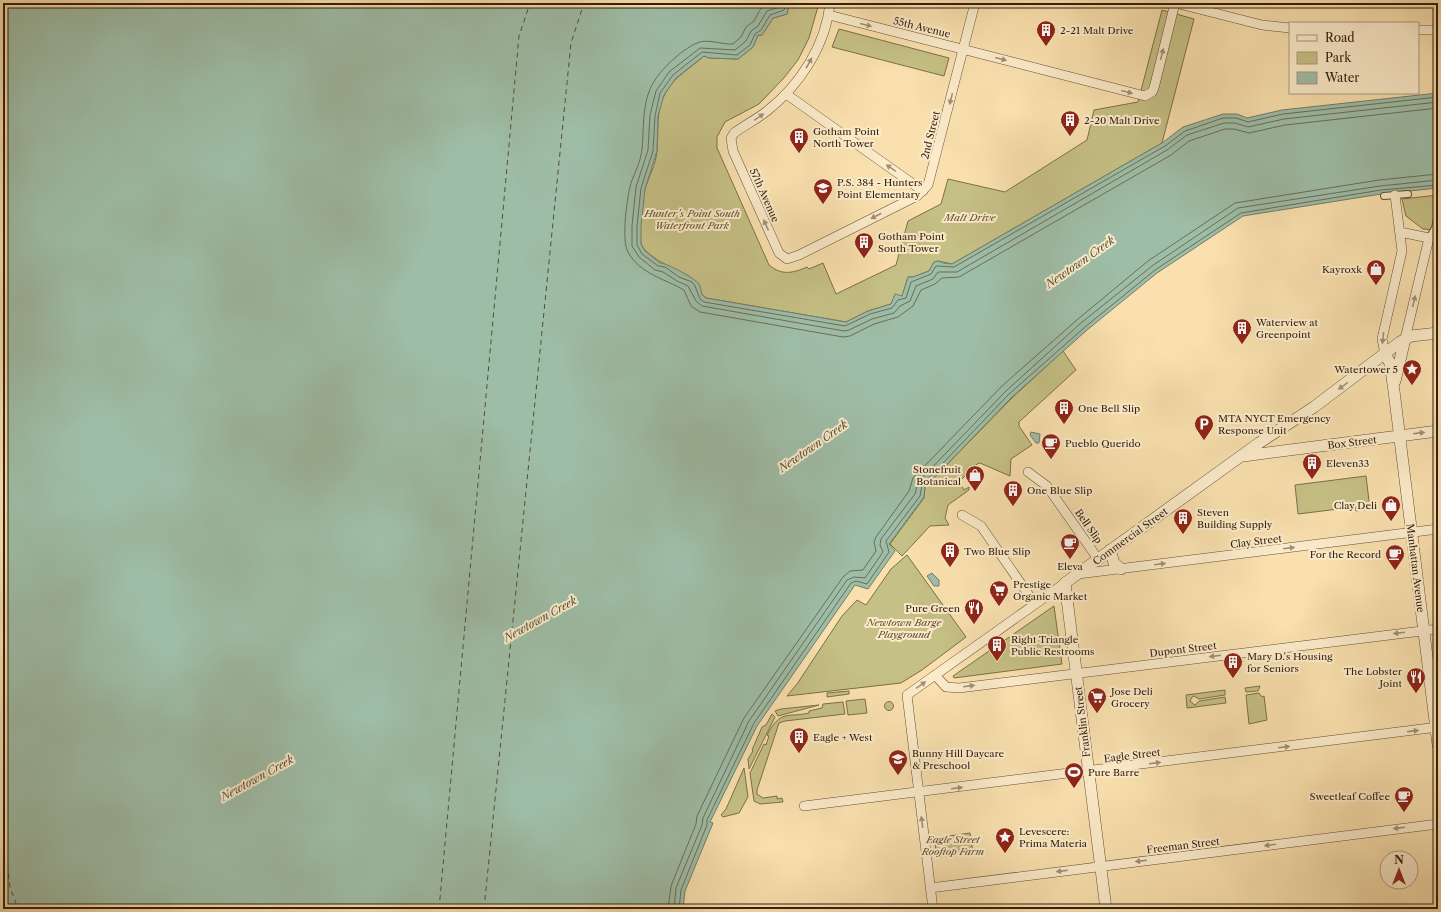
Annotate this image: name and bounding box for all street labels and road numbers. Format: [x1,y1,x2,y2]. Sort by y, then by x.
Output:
street label: 55th Avenue [892,14,952,41]
street label: 2nd Street [918,109,943,161]
street label: 57th Avenue [747,166,782,225]
street label: Box Street [1327,433,1378,452]
street label: Commercial Street [1090,505,1171,568]
street label: Bell Slip [1072,506,1105,546]
street label: Manhattan Avenue [1404,523,1427,614]
street label: Clay Street [1229,532,1283,551]
street label: Dupont Street [1149,639,1218,660]
street label: Franklin Street [1072,685,1093,758]
street label: Eagle Street [1103,746,1162,765]
street label: Freeman Street [1146,835,1221,856]

